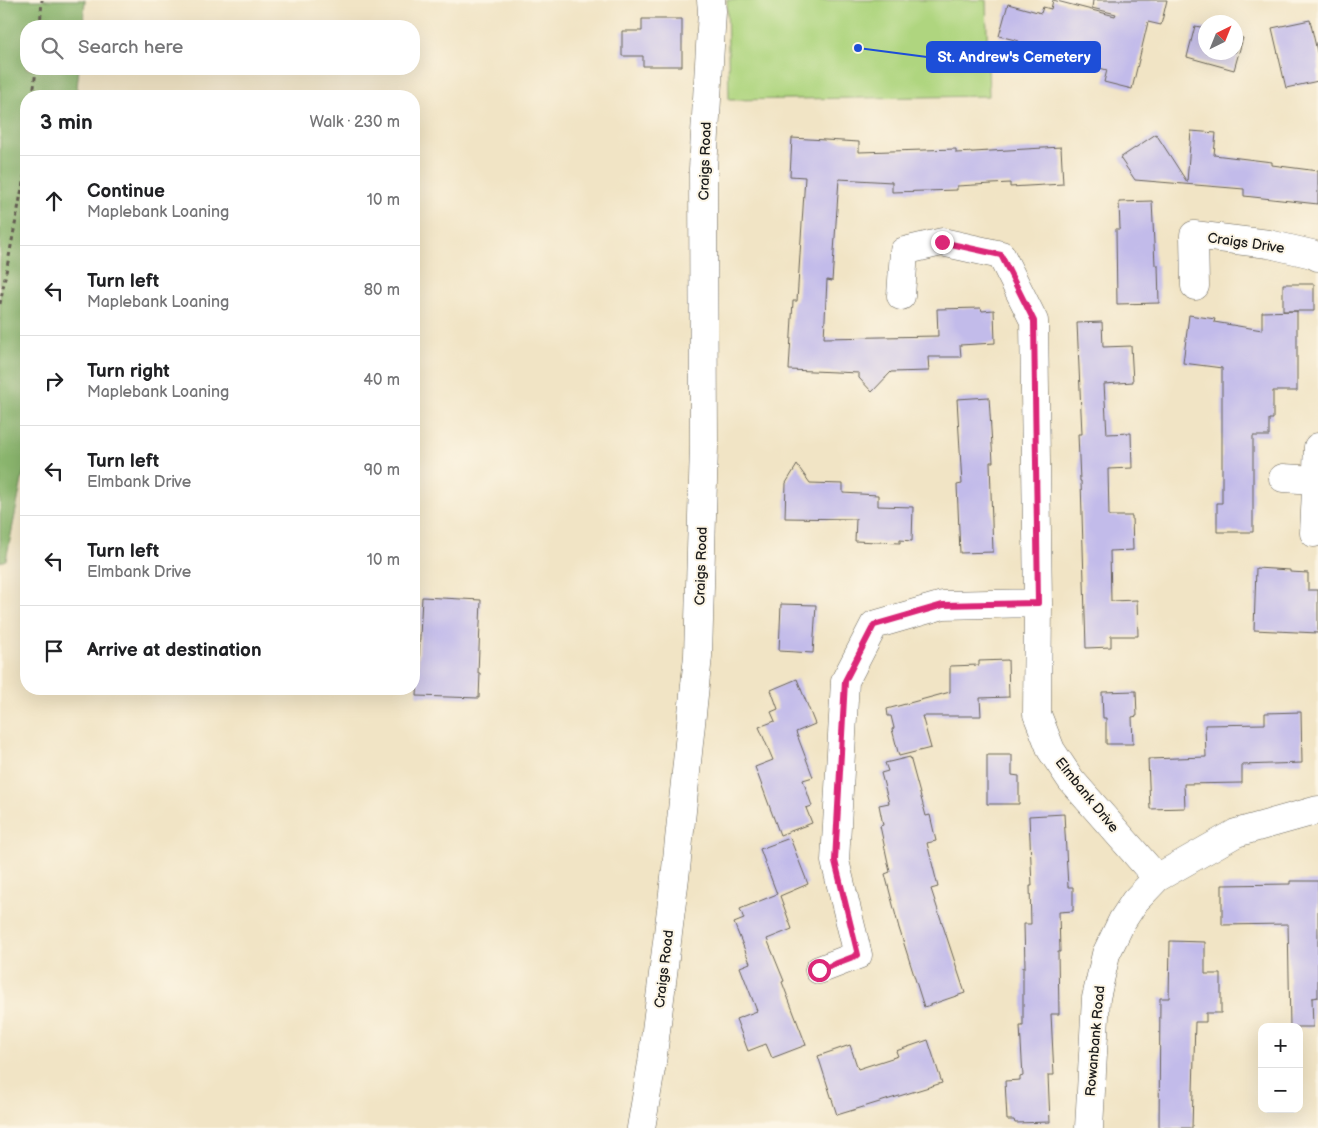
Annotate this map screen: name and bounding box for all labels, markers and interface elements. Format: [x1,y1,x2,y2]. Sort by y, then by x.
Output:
north arrow [1198,15,1243,60]
search box [20,20,420,75]
icon: search [38,34,66,62]
text: Search here [78,36,183,59]
callout: St. Andrew's Cemetery [927,42,1100,72]
text: St. Andrew's Cemetery [937,48,1091,67]
text: 3 min [40,110,93,135]
text: Walk · 230 m [310,113,400,132]
street label: Craigs Road [695,121,715,201]
text: Continue [87,180,165,203]
icon: ahead [40,187,68,215]
text: 10 m [367,191,400,210]
text: Maplebank Loaning [87,203,229,222]
street label: Craigs Drive [1206,229,1286,257]
route end [931,231,954,254]
text: Turn left [87,270,159,293]
icon: left [40,277,68,305]
text: 80 m [364,281,400,300]
text: Maplebank Loaning [87,293,229,312]
text: Turn right [87,360,170,383]
icon: right [40,367,68,395]
text: 40 m [363,371,400,390]
text: Maplebank Loaning [87,383,229,402]
text: Turn left [87,450,159,473]
icon: left [40,457,68,485]
text: 90 m [364,461,400,480]
text: Elmbank Drive [87,473,191,492]
street label: Craigs Road [691,526,711,606]
text: Turn left [87,540,159,563]
icon: left [40,547,68,575]
text: 10 m [367,551,400,570]
text: Elmbank Drive [87,563,191,582]
icon: arrive [40,637,68,665]
text: Arrive at destination [87,639,262,662]
street label: Elmbank Drive [1052,754,1122,836]
street label: Craigs Road [651,929,677,1009]
route start [808,959,831,982]
street label: Rowanbank Road [1082,985,1108,1097]
map controls [1258,1023,1303,1113]
button: + [1258,1023,1303,1068]
button: − [1258,1068,1303,1113]

